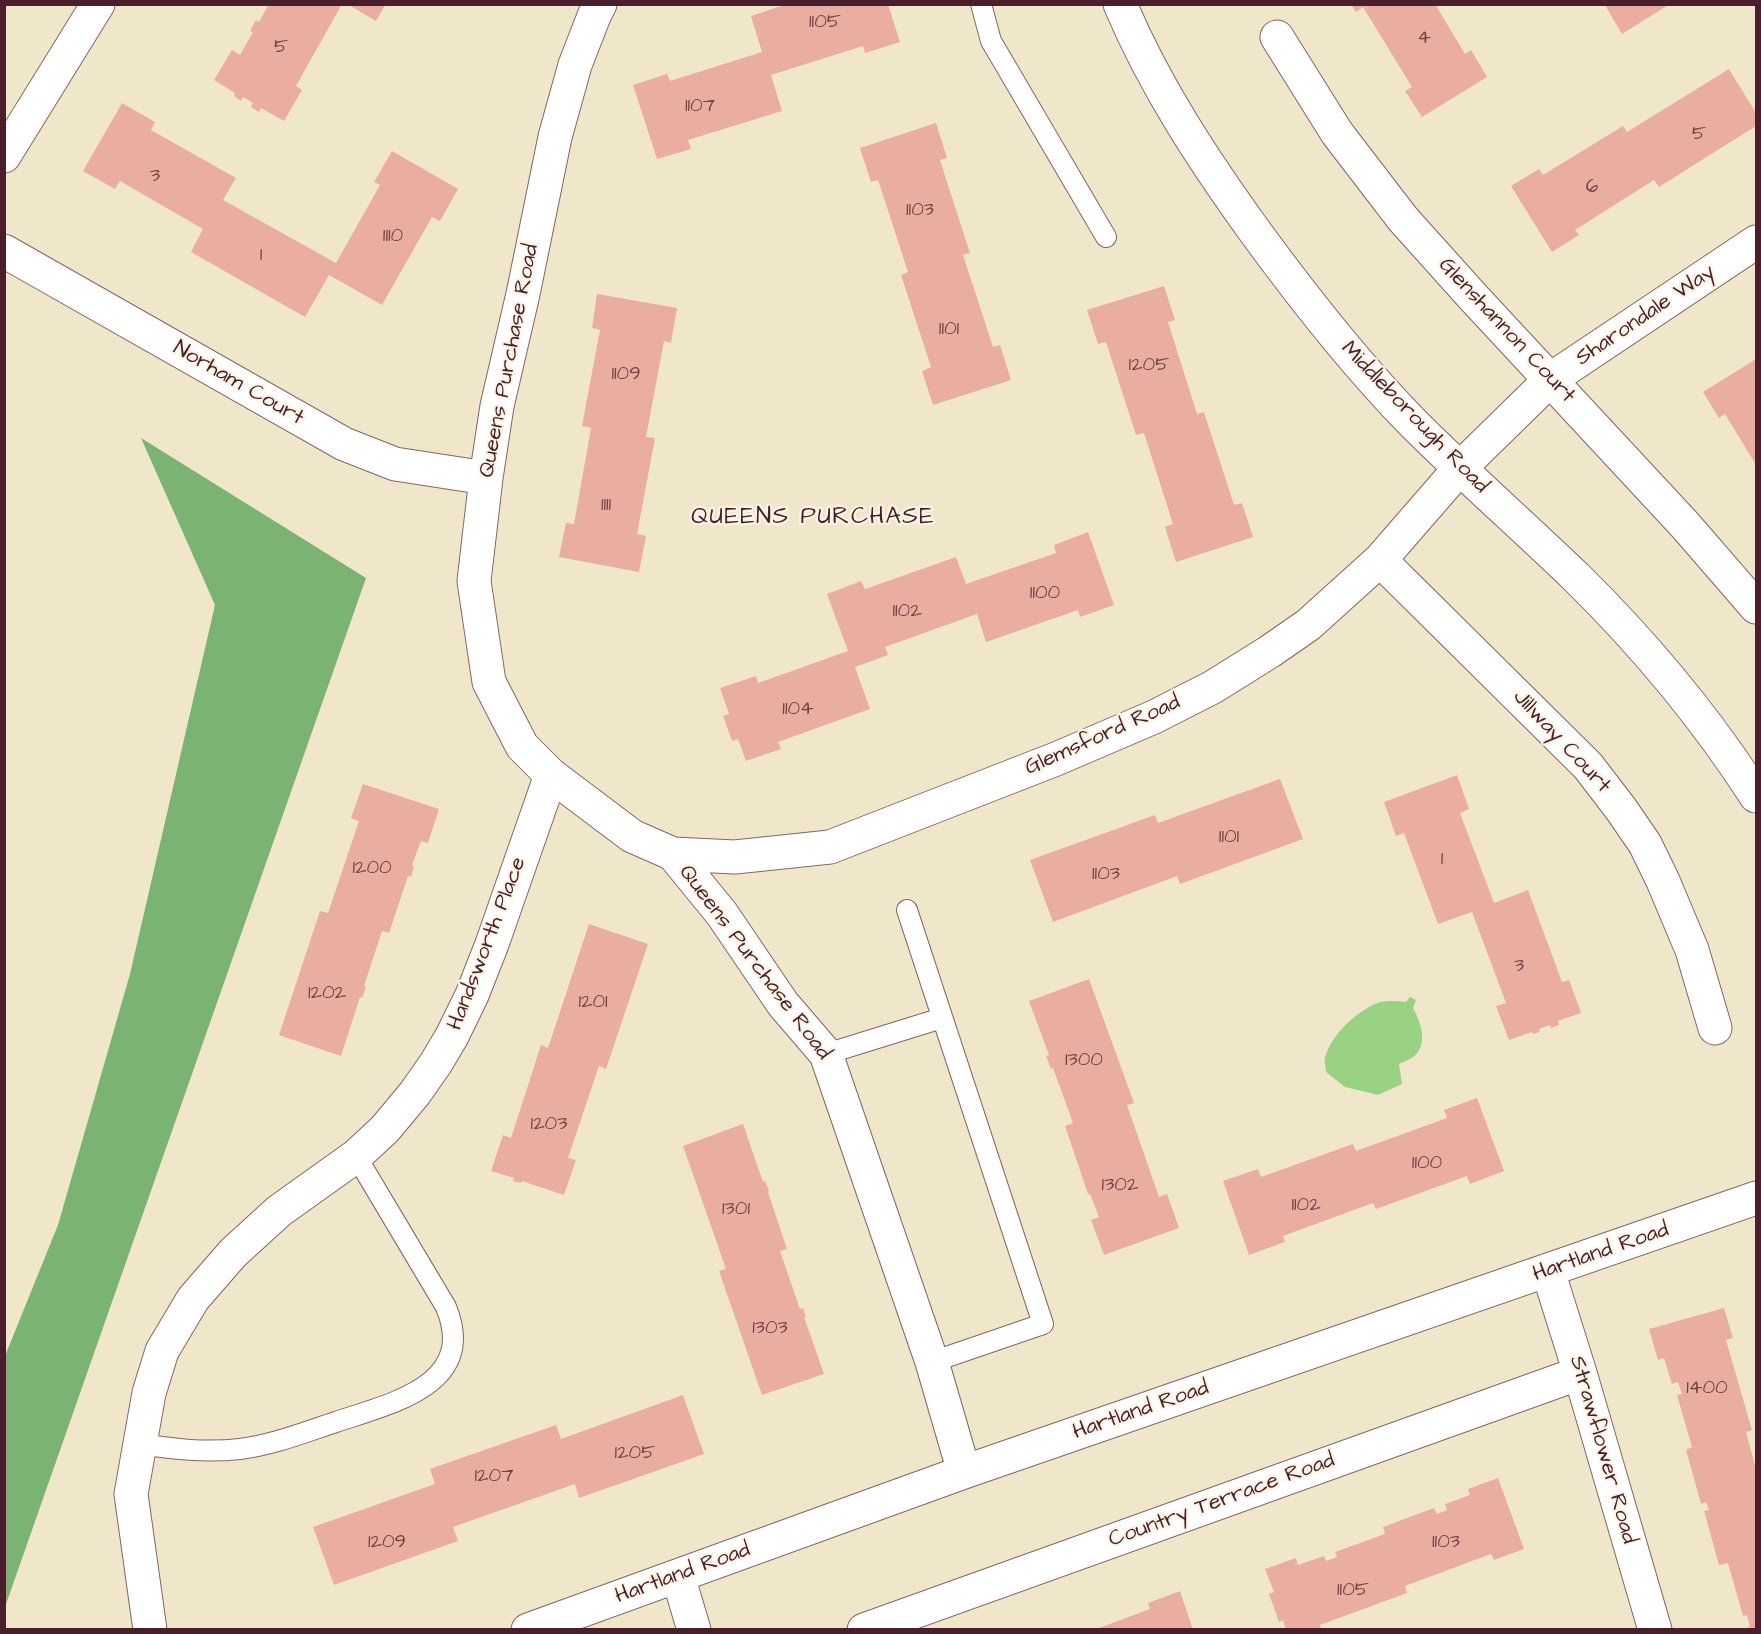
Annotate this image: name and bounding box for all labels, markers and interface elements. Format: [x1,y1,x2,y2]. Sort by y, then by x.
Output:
house number: 1105 [809,11,841,35]
house number: 4 [1417,27,1431,51]
house number: 5 [274,36,288,60]
house number: 1107 [685,95,715,119]
house number: 5 [1692,123,1706,147]
house number: 3 [150,165,160,189]
house number: 6 [1586,176,1598,200]
house number: 1103 [906,199,934,223]
house number: 1110 [383,225,403,249]
street label: Queens Purchase Road [474,242,546,480]
house number: 1 [260,244,262,268]
street label: Glenshannon Court [1432,253,1580,409]
street label: Sharondale Way [1571,260,1721,372]
house number: 1101 [939,318,959,342]
street label: Norham Court [168,336,308,432]
street label: Middleborough Road [1335,336,1493,500]
house number: 1205 [1129,354,1169,378]
house number: 1109 [611,363,641,387]
house number: 1111 [601,494,611,518]
district label: QUEENS PURCHASE [691,504,935,532]
house number: 1100 [1030,582,1060,606]
house number: 1102 [892,600,922,624]
street label: Jillway Court [1506,685,1616,799]
street label: Glemsford Road [1021,690,1185,782]
house number: 1104 [782,698,814,722]
house number: 1101 [1219,826,1239,850]
house number: 1 [1441,848,1443,872]
street label: Handsworth Place [443,854,533,1034]
house number: 1200 [352,857,392,881]
street label: Queens Purchase Road [672,860,836,1066]
house number: 1103 [1092,863,1120,887]
house number: 3 [1514,955,1524,979]
house number: 1202 [308,982,346,1006]
house number: 1201 [578,991,608,1015]
house number: 1300 [1065,1049,1103,1073]
house number: 1203 [531,1113,567,1137]
house number: 1100 [1412,1152,1442,1176]
house number: 1302 [1102,1174,1138,1198]
house number: 1102 [1291,1194,1321,1218]
house number: 1301 [722,1198,750,1222]
street label: Hartland Road [1530,1217,1672,1289]
house number: 1303 [752,1317,788,1341]
street label: Strawflower Road [1563,1353,1641,1547]
street label: Hartland Road [1070,1375,1212,1447]
house number: 1400 [1686,1377,1728,1401]
house number: 1205 [615,1442,655,1466]
street label: Country Terrace Road [1106,1448,1338,1554]
house number: 1207 [475,1465,513,1489]
house number: 1209 [368,1531,406,1555]
house number: 1103 [1432,1531,1460,1555]
street label: Hartland Road [612,1537,754,1611]
house number: 1105 [1337,1579,1369,1603]

